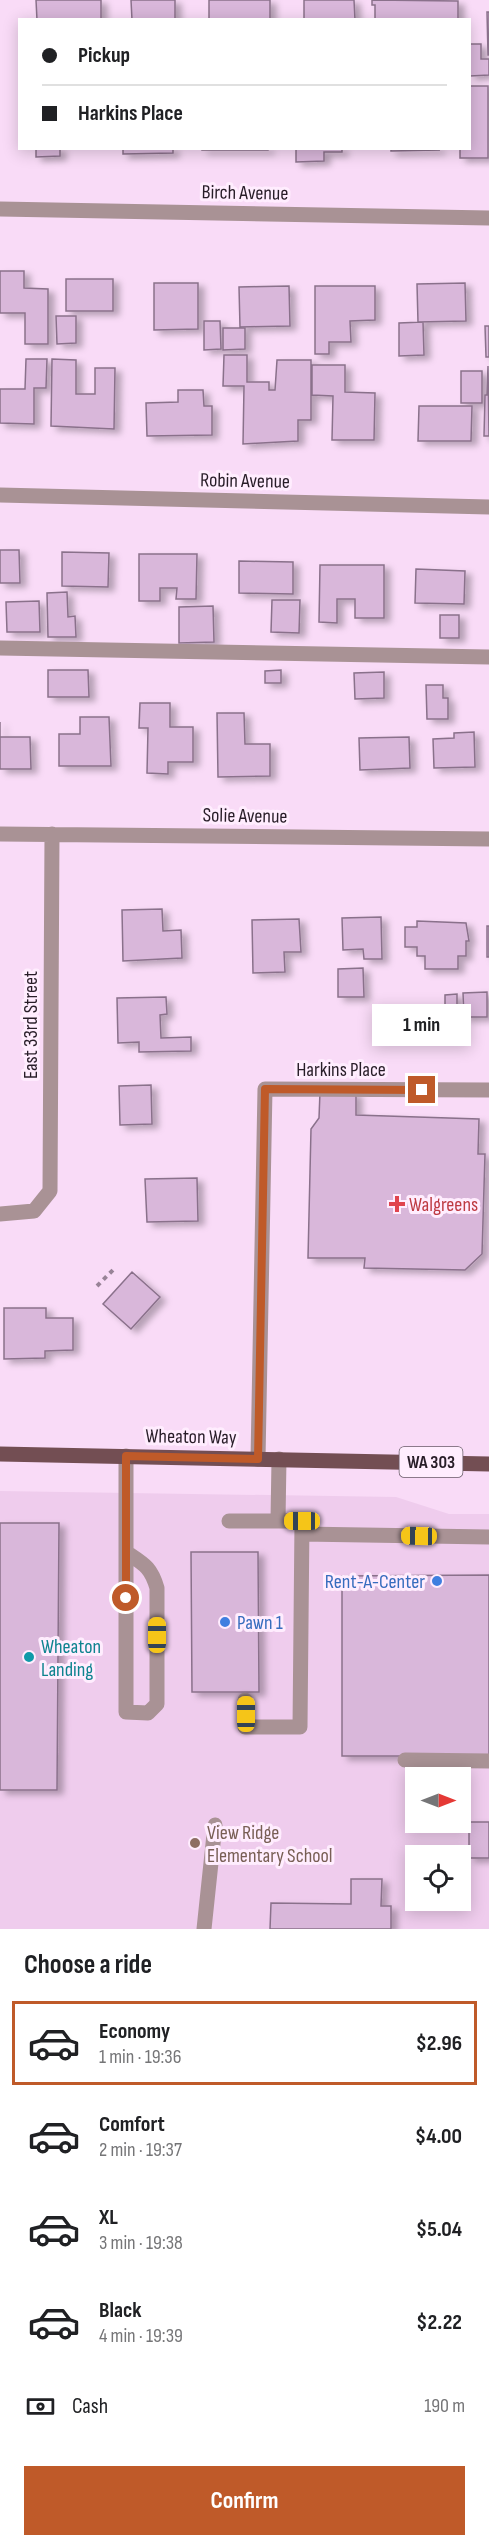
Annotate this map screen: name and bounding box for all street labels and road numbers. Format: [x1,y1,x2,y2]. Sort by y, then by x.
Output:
street label: Birch Avenue [201,180,289,206]
street label: Robin Avenue [200,468,290,494]
street label: Solie Avenue [202,803,288,829]
street label: East 33rd Street [19,971,43,1079]
street label: Harkins Place [296,1058,386,1082]
street label: Wheaton Way [145,1424,237,1450]
road number: WA 303 [400,1447,462,1477]

